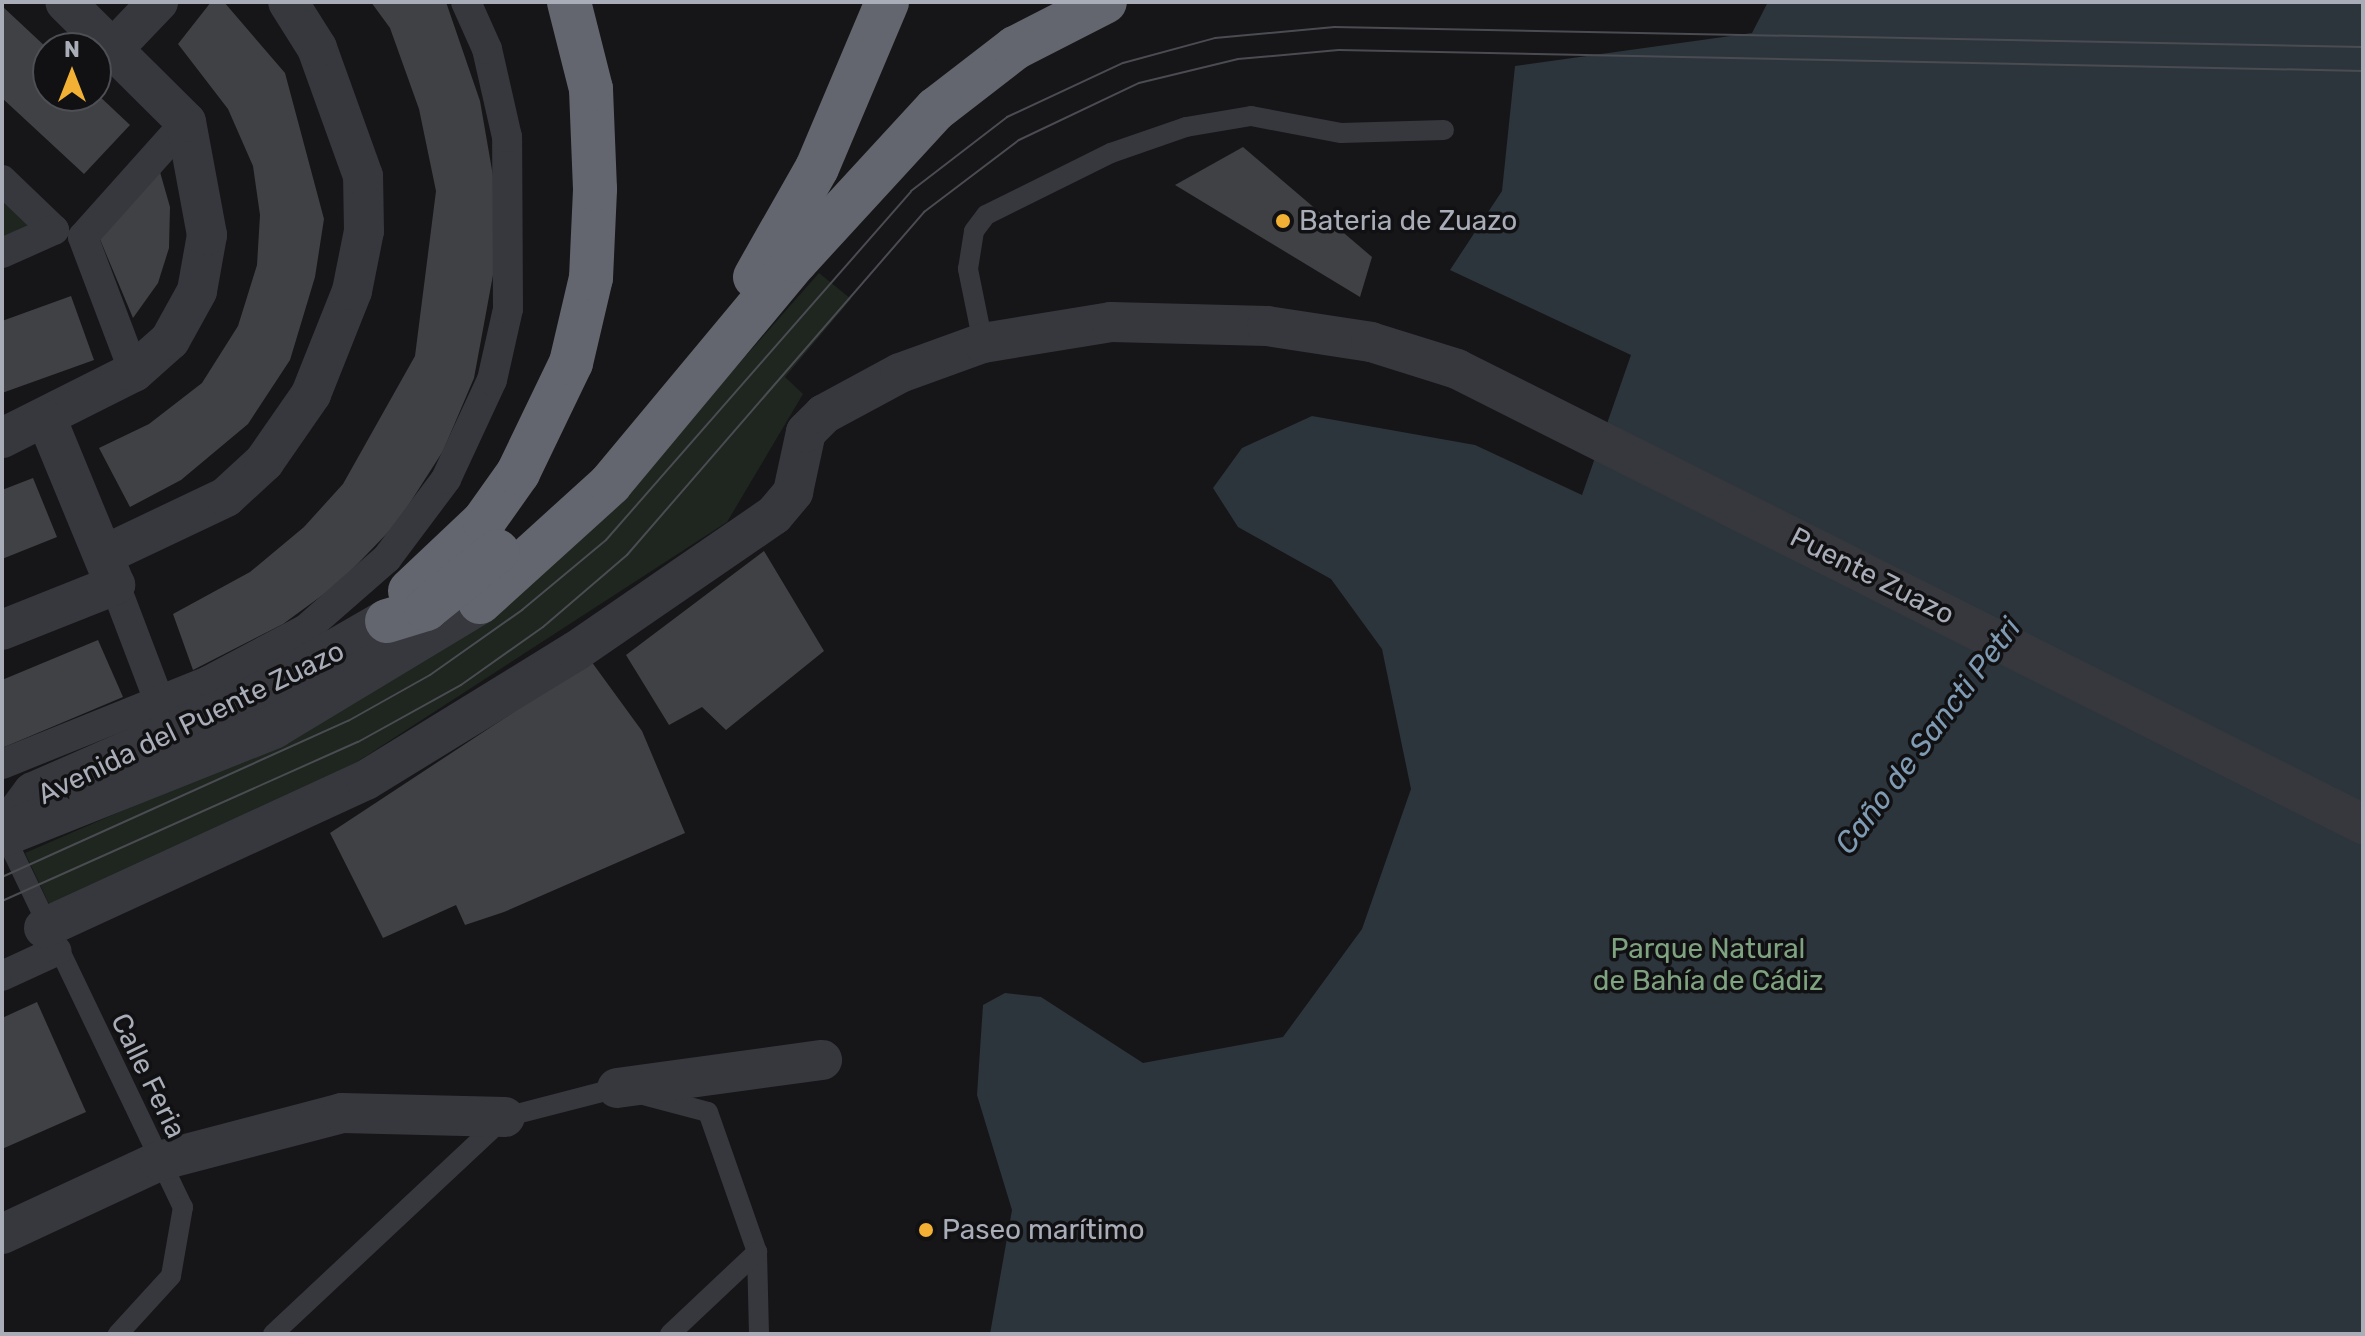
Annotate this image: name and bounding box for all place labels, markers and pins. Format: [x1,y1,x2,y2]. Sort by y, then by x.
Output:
place label: Bateria de Zuazo [1299,204,1517,238]
marker: Bateria de Zuazo [1274,212,1292,230]
place label: Paseo marítimo [942,1213,1145,1247]
marker: Paseo marítimo [917,1221,935,1239]

